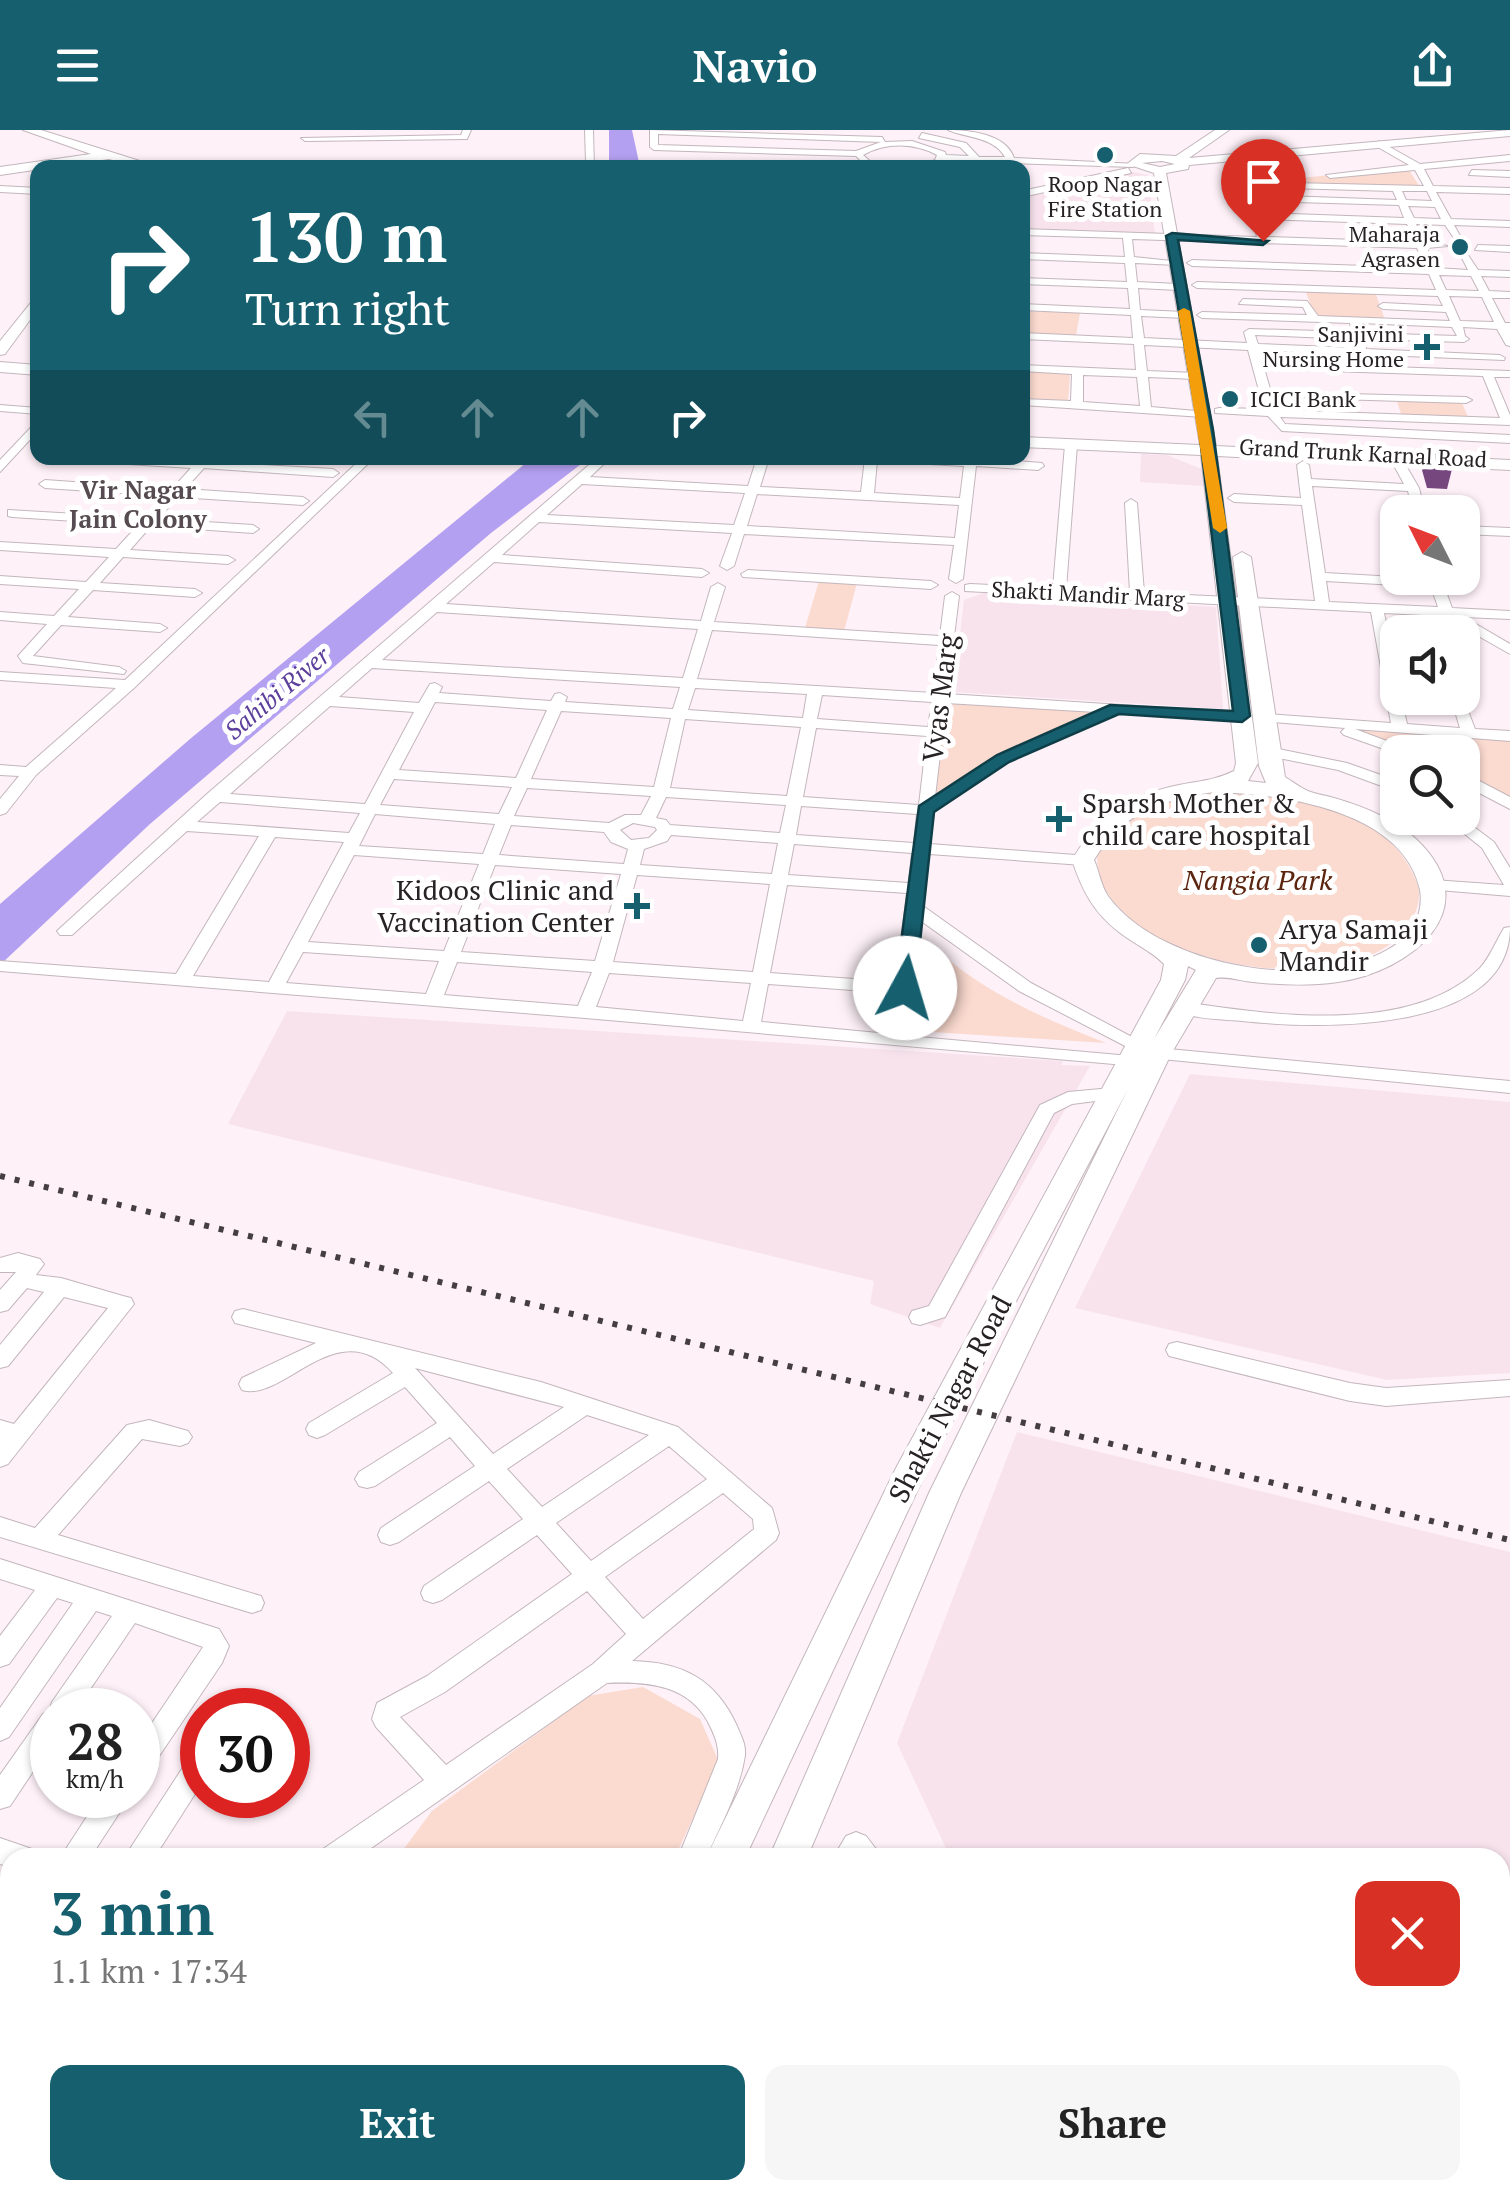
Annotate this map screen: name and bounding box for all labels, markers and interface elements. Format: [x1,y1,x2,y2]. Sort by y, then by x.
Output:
text: Navio [692,35,818,95]
icon: menu [50,38,105,93]
icon: share [1405,38,1460,93]
pin [1221,139,1306,242]
marker: Roop Nagar Fire Station [1094,144,1116,166]
icon: arrive [1236,154,1291,209]
place label: Roop Nagar Fire Station [1048,169,1163,223]
text: 130 m [245,189,447,282]
icon: right [80,200,210,330]
place label: Maharaja Agrasen [1349,219,1440,273]
marker: Maharaja Agrasen [1449,236,1471,258]
text: Turn right [245,278,450,338]
place label: Sanjivini Nursing Home [1262,319,1404,373]
marker: Sanjivini Nursing Home [1414,334,1440,360]
place label: ICICI Bank [1250,384,1357,413]
marker: ICICI Bank [1219,388,1241,410]
icon: left [345,390,400,445]
icon: ahead [450,390,505,445]
icon: ahead [555,390,610,445]
icon: right [660,390,715,445]
street label: Grand Trunk Karnal Road [1238,432,1488,473]
district label: Vir Nagar Jain Colony [69,473,207,535]
north arrow [1380,495,1480,595]
map controls [1380,495,1480,835]
street label: Shakti Mandir Marg [991,574,1186,613]
button: sound [1380,615,1480,715]
street label: Vyas Marg [913,630,966,764]
water label: Sahibi River [217,638,337,746]
button: search [1380,735,1480,835]
place label: Sparsh Mother & child care hospital [1082,784,1311,853]
marker: Sparsh Mother & child care hospital [1046,806,1072,832]
park label: Nangia Park [1182,861,1333,898]
place label: Kidoos Clinic and Vaccination Center [377,871,614,940]
marker: Kidoos Clinic and Vaccination Center [624,893,650,919]
place label: Arya Samaji Mandir [1279,910,1428,979]
marker: Arya Samaji Mandir [1248,934,1270,956]
position arrow [853,936,957,1040]
street label: Shakti Nagar Road [879,1289,1020,1509]
speed limit sign: 30 [180,1688,310,1818]
text: 28 [67,1708,123,1774]
text: km/h [66,1762,124,1795]
text: 3 min [50,1873,214,1952]
button: close [1355,1881,1460,1986]
text: 1.1 km · 17:34 [50,1950,247,1992]
button: Exit [50,2065,745,2180]
button: Share [765,2065,1460,2180]

